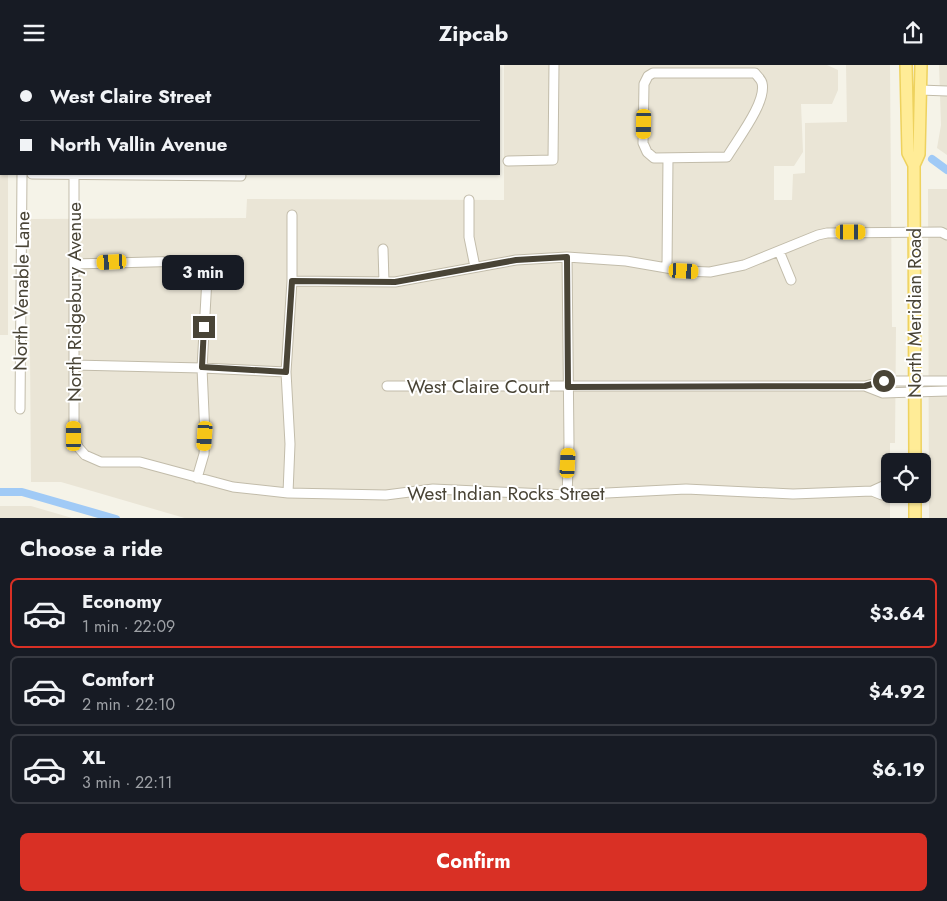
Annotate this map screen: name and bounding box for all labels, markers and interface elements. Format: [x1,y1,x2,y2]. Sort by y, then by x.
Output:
text: Zipcab [439,17,508,49]
icon: menu [20,19,48,47]
icon: share [899,19,927,47]
text: West Claire Street [50,83,211,110]
car [636,109,651,139]
text: North Vallin Avenue [50,131,227,158]
street label: North Ridgebury Avenue [61,202,88,402]
street label: North Venable Lane [7,211,36,371]
car [836,225,866,240]
street label: North Meridian Road [901,228,928,398]
car [96,254,127,270]
callout: 3 min [163,255,245,289]
text: 3 min [182,261,224,284]
car [668,263,699,279]
route end [193,316,215,338]
route start [873,370,895,392]
street label: West Claire Court [407,373,550,400]
car [66,421,81,451]
car [196,421,213,451]
car [559,448,576,478]
map controls [881,453,931,503]
button: locate [881,453,931,503]
street label: West Indian Rocks Street [407,480,605,507]
text: Choose a ride [20,532,163,564]
text: Economy [82,588,162,615]
icon: car [22,591,67,636]
text: $3.64 [870,600,925,627]
text: 1 min · 22:09 [82,615,175,638]
text: Comfort [82,666,154,693]
icon: car [22,669,67,714]
text: $4.92 [869,678,925,705]
text: 2 min · 22:10 [82,693,175,716]
text: XL [82,744,105,771]
icon: car [22,747,67,792]
text: $6.19 [872,756,925,783]
text: 3 min · 22:11 [82,771,172,794]
button: Confirm [20,833,927,891]

